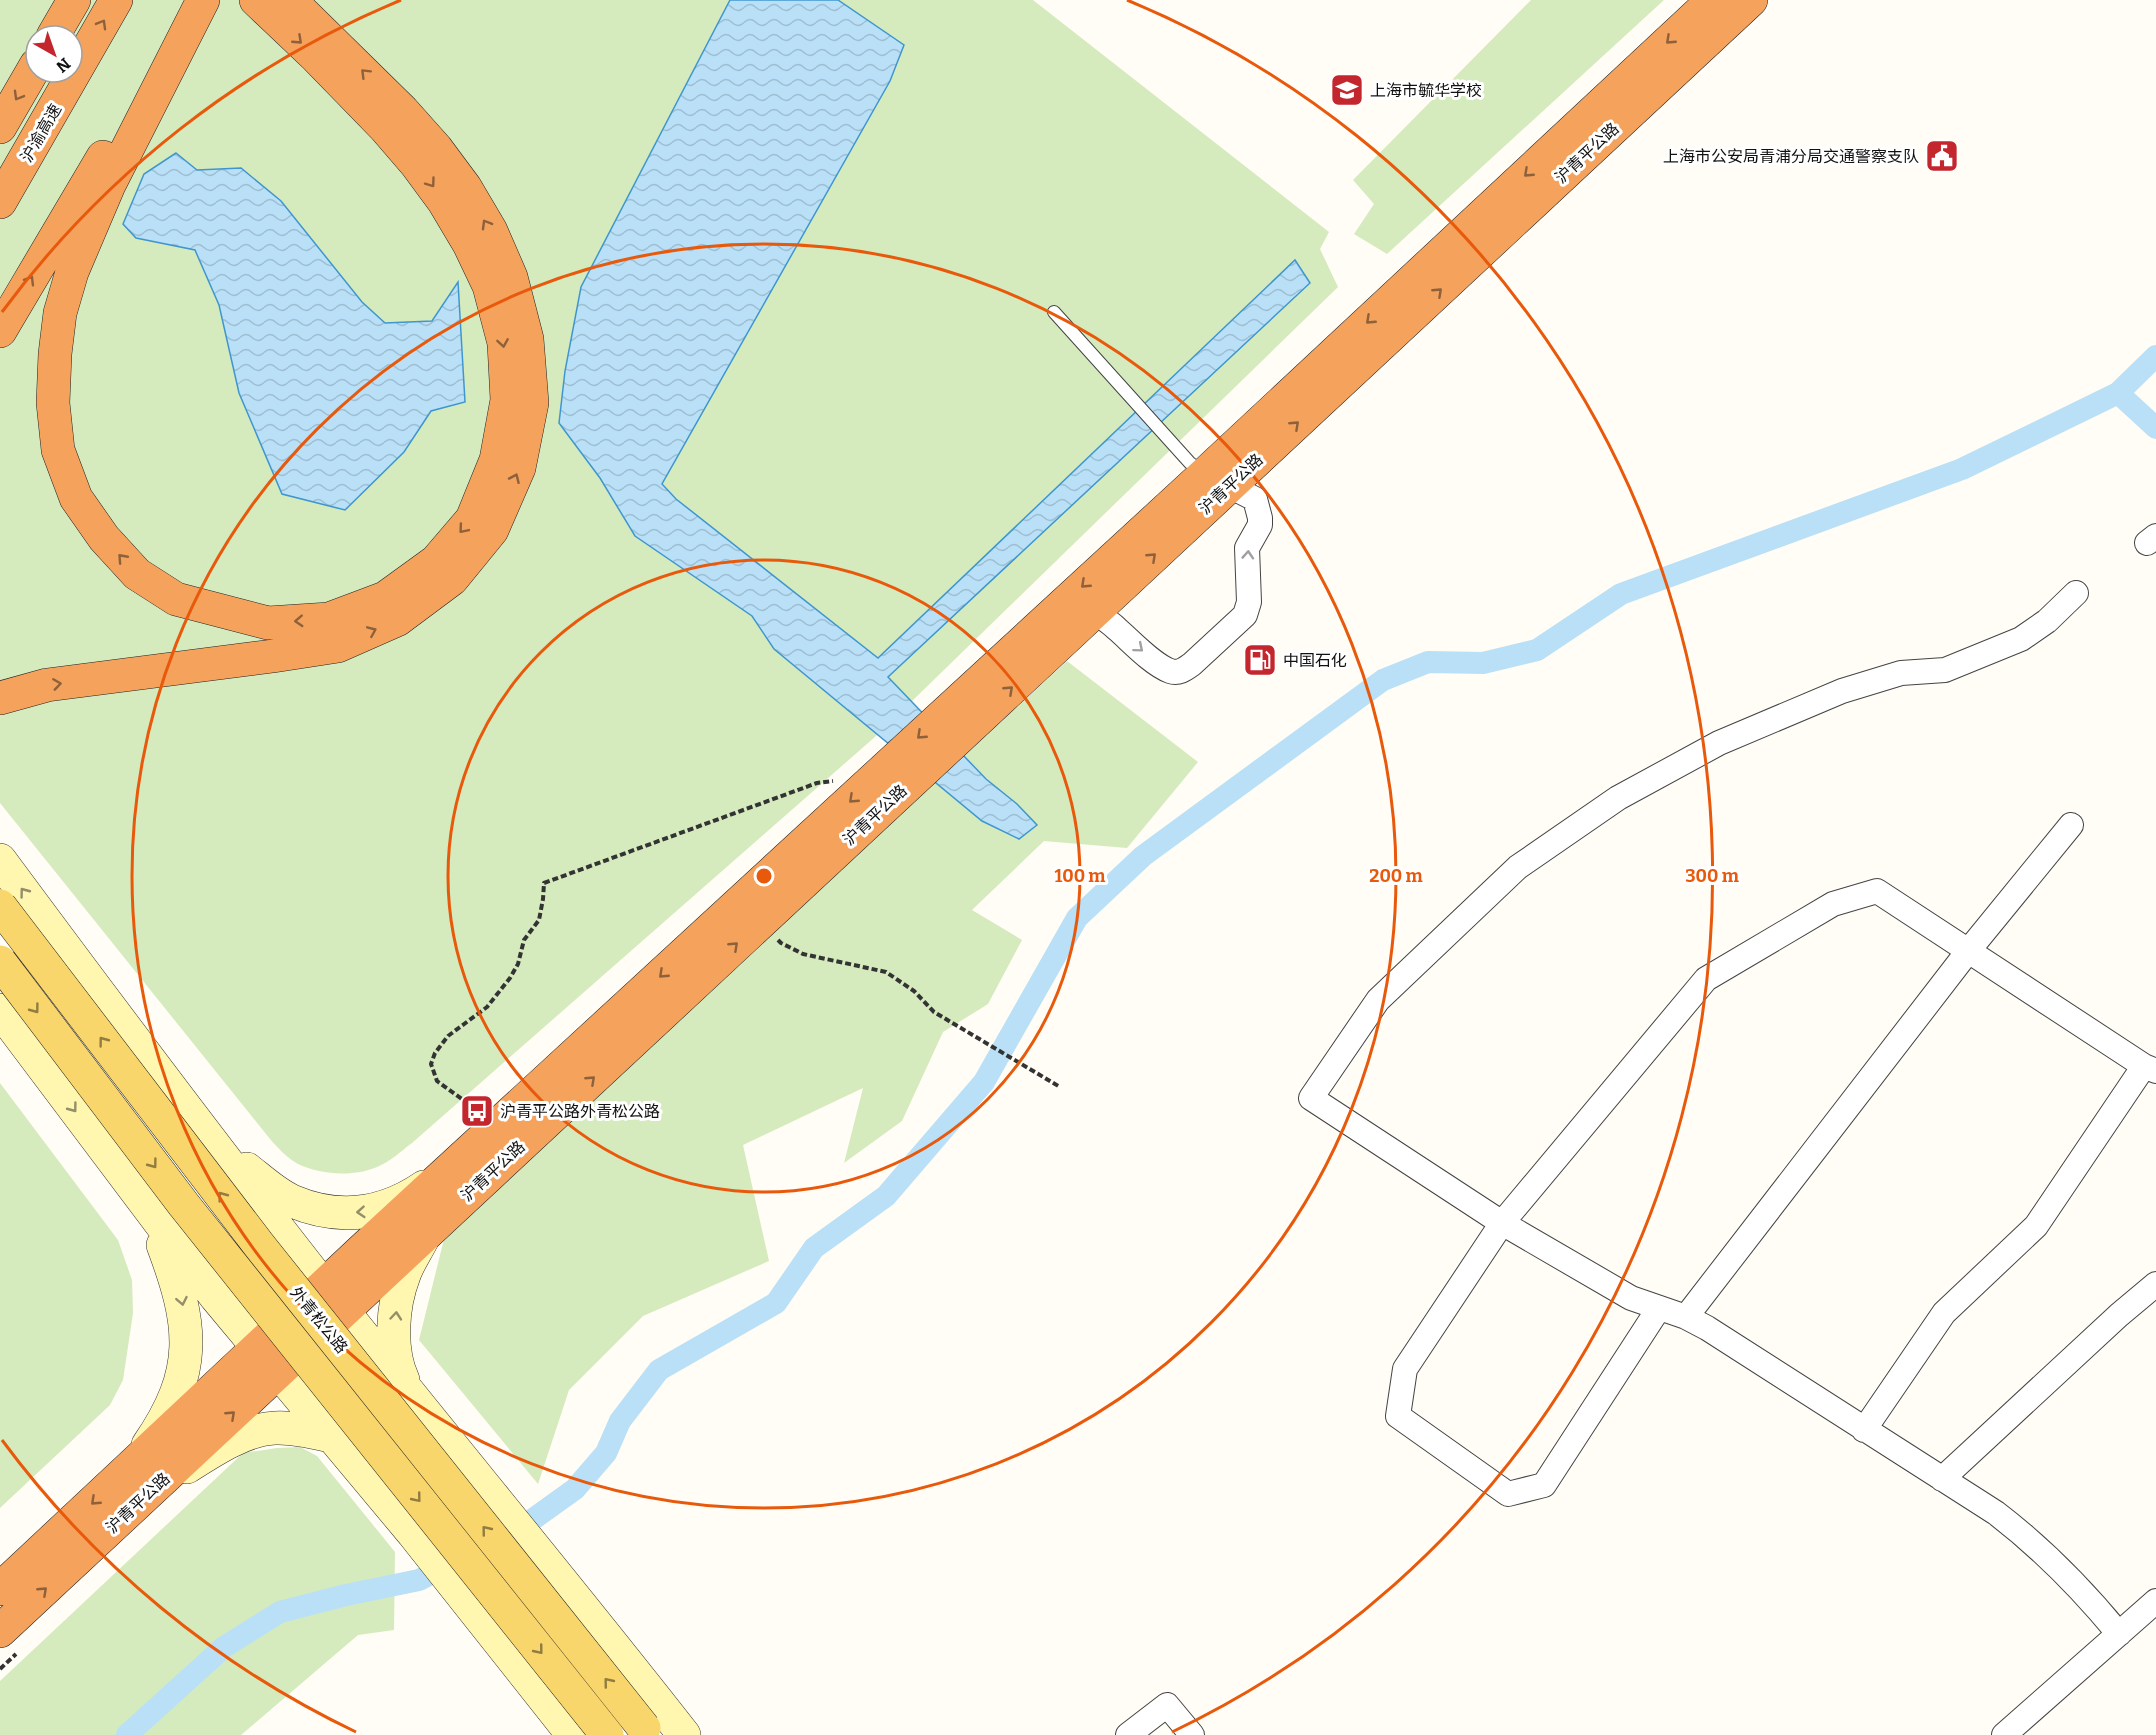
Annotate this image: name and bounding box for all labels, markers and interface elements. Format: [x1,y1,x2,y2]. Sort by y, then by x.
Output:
one-way arrow [95,20,107,30]
north arrow [24,24,84,84]
one-way arrow [291,33,302,44]
one-way arrow [1667,33,1677,44]
text: N [52,54,74,76]
one-way arrow [361,69,372,80]
school or university icon: 上海市毓华学校 [1329,72,1365,108]
place label: 上海市毓华学校 [1370,81,1482,100]
one-way arrow [14,90,25,100]
street label: 沪渝高速 [17,101,65,165]
street label: 沪青平公路 [1551,119,1623,187]
public building icon: 上海市公安局青浦分局交通警察支队 [1924,138,1960,174]
place label: 上海市公安局青浦分局交通警察支队 [1663,147,1919,166]
one-way arrow [1524,166,1534,177]
one-way arrow [423,176,434,187]
one-way arrow [482,220,494,230]
one-way arrow [22,276,34,286]
one-way arrow [1431,288,1442,299]
one-way arrow [1366,313,1376,324]
one-way arrow [496,338,508,348]
one-way arrow [1289,421,1299,432]
street label: 沪青平公路 [1195,450,1267,518]
one-way arrow [507,473,519,484]
one-way arrow [459,522,470,533]
one-way arrow [1241,551,1254,560]
one-way arrow [118,554,129,565]
one-way arrow [1145,554,1156,565]
one-way arrow [1082,577,1092,588]
one-way arrow [295,614,304,627]
one-way arrow [366,626,377,638]
one-way arrow [1132,641,1143,652]
fuel station icon: 中国石化 [1242,642,1278,678]
place label: 中国石化 [1283,651,1347,670]
one-way arrow [52,678,61,690]
one-way arrow [1003,686,1013,697]
one-way arrow [917,728,928,739]
street label: 沪青平公路 [839,781,911,849]
one-way arrow [849,792,859,803]
text: 100 m [1054,865,1106,887]
text: 200 m [1369,865,1423,887]
text: 300 m [1685,865,1739,887]
centre of rings [754,866,774,886]
one-way arrow [21,888,32,899]
one-way arrow [726,943,737,954]
one-way arrow [659,967,669,978]
one-way arrow [28,1002,39,1013]
one-way arrow [100,1037,111,1048]
one-way arrow [584,1076,595,1087]
bus stop icon: 沪青平公路外青松公路 [459,1093,495,1129]
one-way arrow [65,1101,76,1112]
place label: 沪青平公路外青松公路 [500,1102,660,1121]
street label: 沪青平公路 [457,1137,529,1205]
one-way arrow [146,1158,157,1169]
one-way arrow [218,1191,229,1202]
one-way arrow [356,1205,365,1218]
street label: 外青松公路 [286,1283,352,1357]
one-way arrow [175,1296,188,1306]
one-way arrow [389,1312,402,1321]
one-way arrow [224,1411,235,1422]
street label: 沪青平公路 [102,1469,174,1537]
one-way arrow [410,1491,421,1502]
one-way arrow [91,1494,101,1505]
one-way arrow [483,1526,494,1537]
one-way arrow [36,1588,47,1599]
one-way arrow [532,1643,543,1654]
one-way arrow [604,1678,615,1689]

